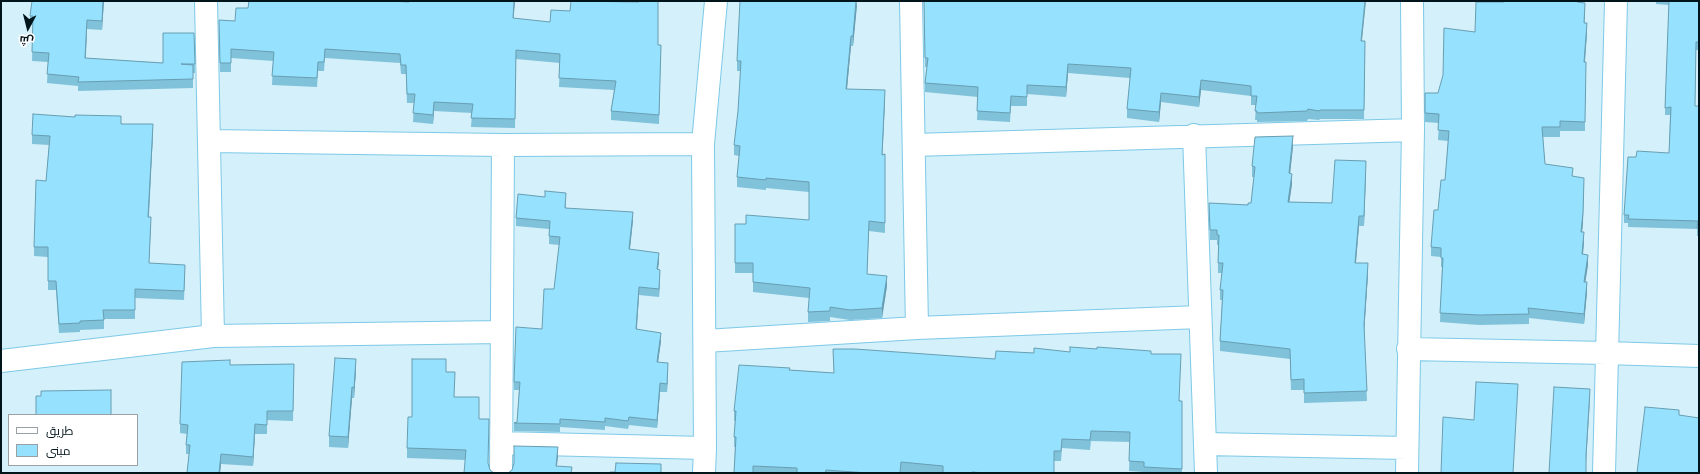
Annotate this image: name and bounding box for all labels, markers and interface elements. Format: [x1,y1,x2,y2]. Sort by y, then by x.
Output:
north arrow [8,8,48,48]
text: ش [19,33,34,48]
legend [8,414,138,466]
text: طريق [46,424,73,438]
text: مبنى [46,444,71,458]

